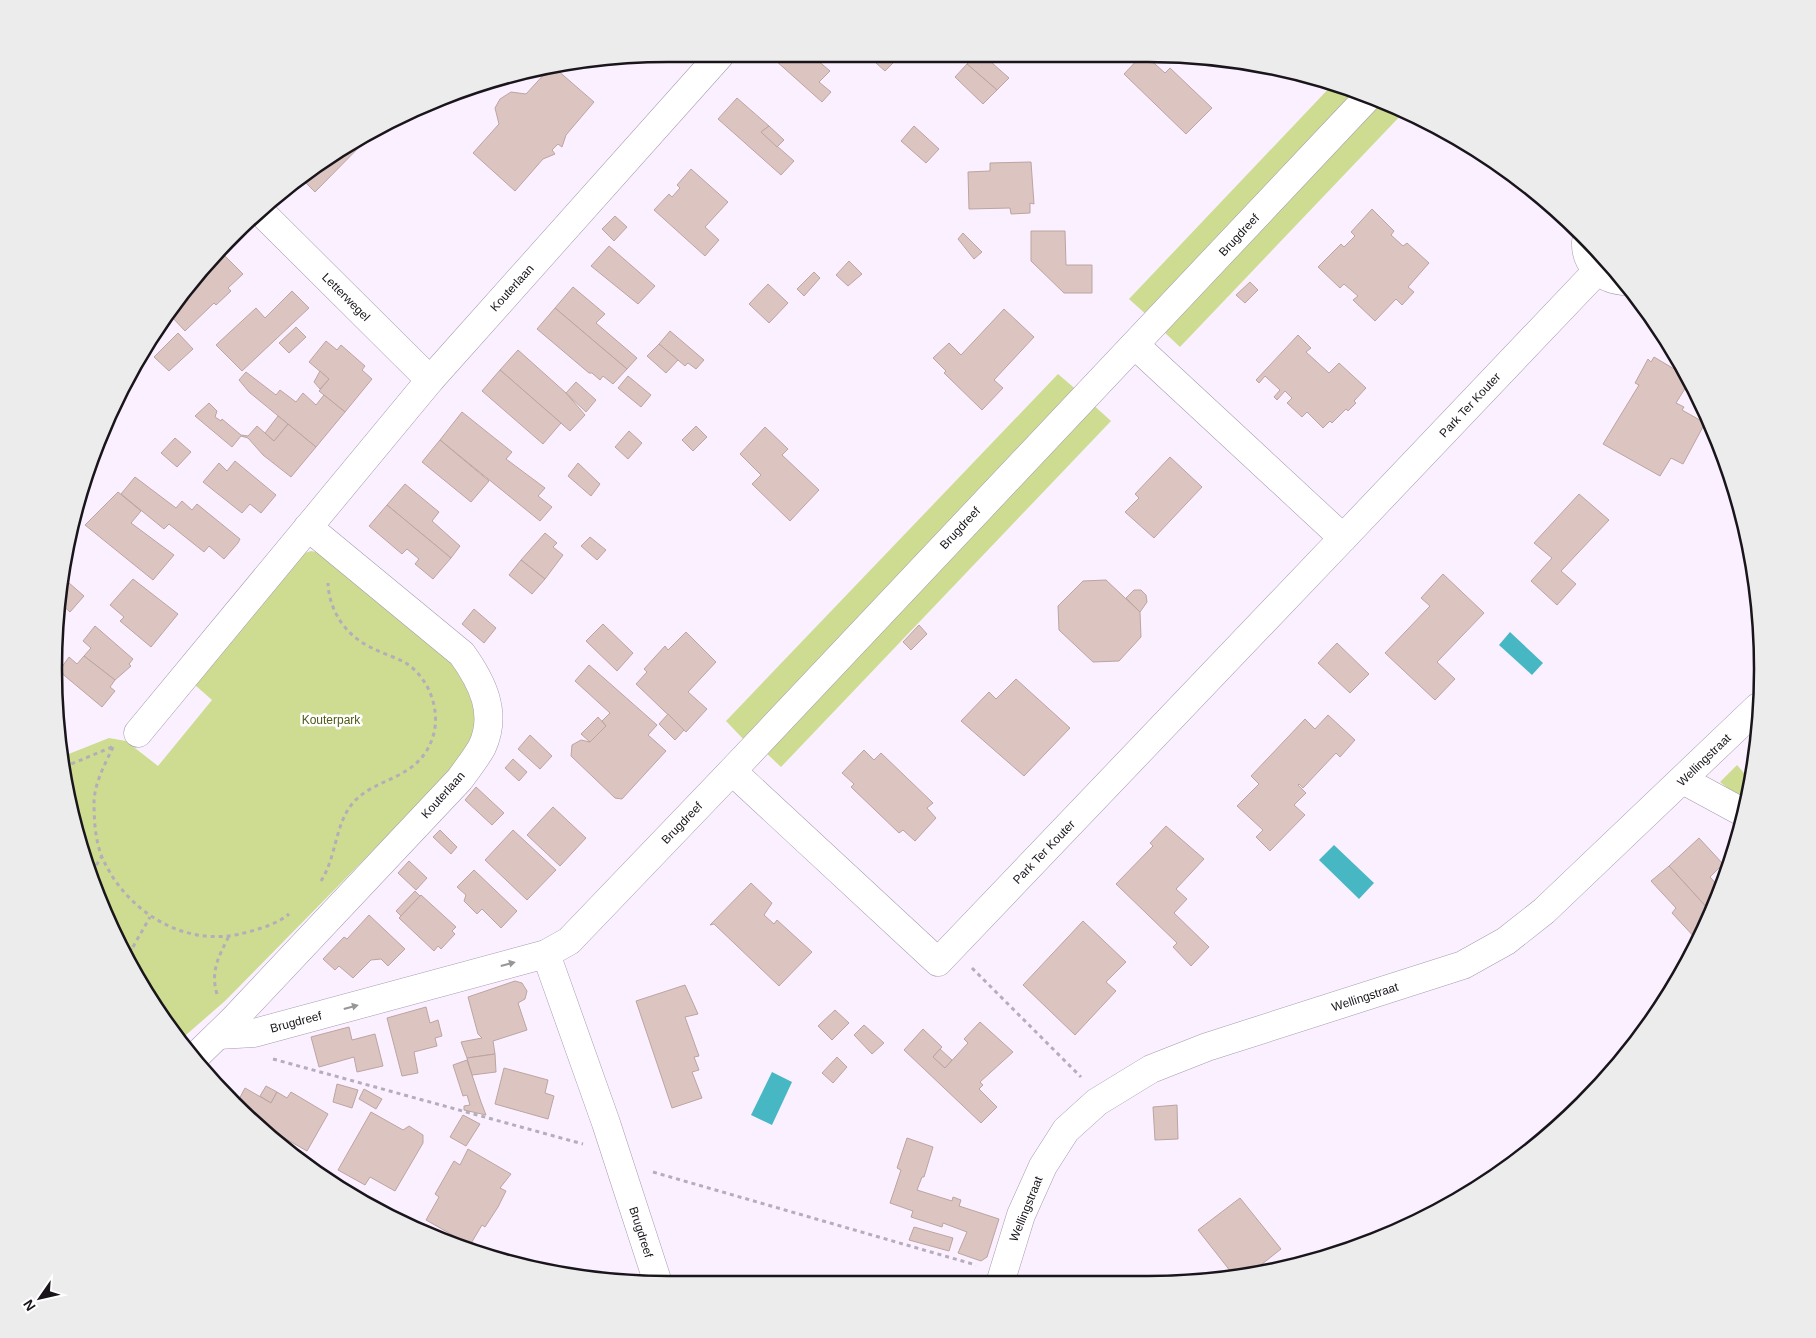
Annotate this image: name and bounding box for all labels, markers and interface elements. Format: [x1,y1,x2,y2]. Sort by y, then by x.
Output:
street label: Brugdreef [1216,210,1263,259]
street label: Kouterlaan [487,262,537,314]
street label: Letterwegel [319,270,373,324]
street label: Park Ter Kouter [1437,370,1503,440]
street label: Brugdreef [937,503,984,552]
park label: Kouterpark [302,713,361,727]
street label: Wellingstraat [1674,730,1734,789]
street label: Kouterlaan [418,769,468,821]
street label: Brugdreef [659,799,706,847]
street label: Park Ter Kouter [1010,817,1078,887]
one-way arrow [501,960,516,968]
street label: Wellingstraat [1330,979,1401,1014]
one-way arrow [344,1002,359,1010]
street label: Brugdreef [269,1008,324,1036]
street label: Wellingstraat [1007,1174,1046,1244]
street label: Brugdreef [626,1205,656,1260]
north arrow [15,1273,65,1323]
text: N [20,1297,39,1314]

